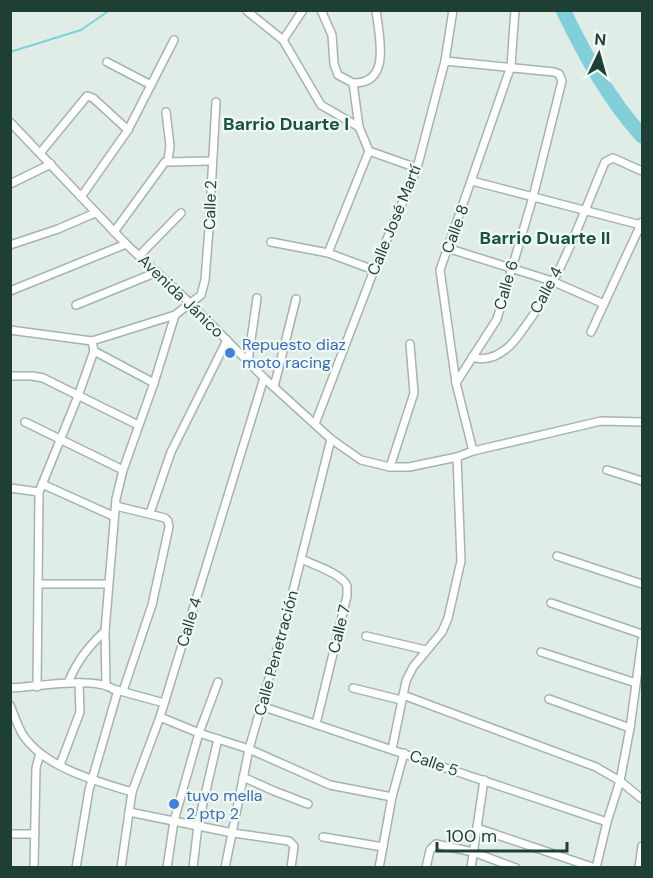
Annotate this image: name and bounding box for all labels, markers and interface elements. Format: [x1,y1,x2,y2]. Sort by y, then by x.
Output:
north arrow [569,24,629,84]
text: N [594,29,607,51]
district label: Barrio Duarte I [223,112,349,136]
street label: Calle José Martí [362,161,426,278]
street label: Calle 2 [199,180,221,230]
street label: Calle 8 [437,202,473,256]
district label: Barrio Duarte II [479,226,611,250]
street label: Avenida Jánico [134,250,228,342]
street label: Calle 6 [489,258,523,312]
street label: Calle 4 [525,263,567,317]
place label: Repuesto diaz moto racing [242,334,346,373]
marker: Repuesto diaz moto racing [223,346,237,360]
street label: Calle Penetración [249,588,303,718]
street label: Calle 4 [172,595,206,649]
street label: Calle 7 [323,603,355,655]
street label: Calle 5 [407,745,461,781]
place label: tuvo mella 2 ptp 2 [186,785,262,824]
marker: tuvo mella 2 ptp 2 [167,797,181,811]
scale bar [437,815,568,853]
text: 100 m [446,824,497,848]

